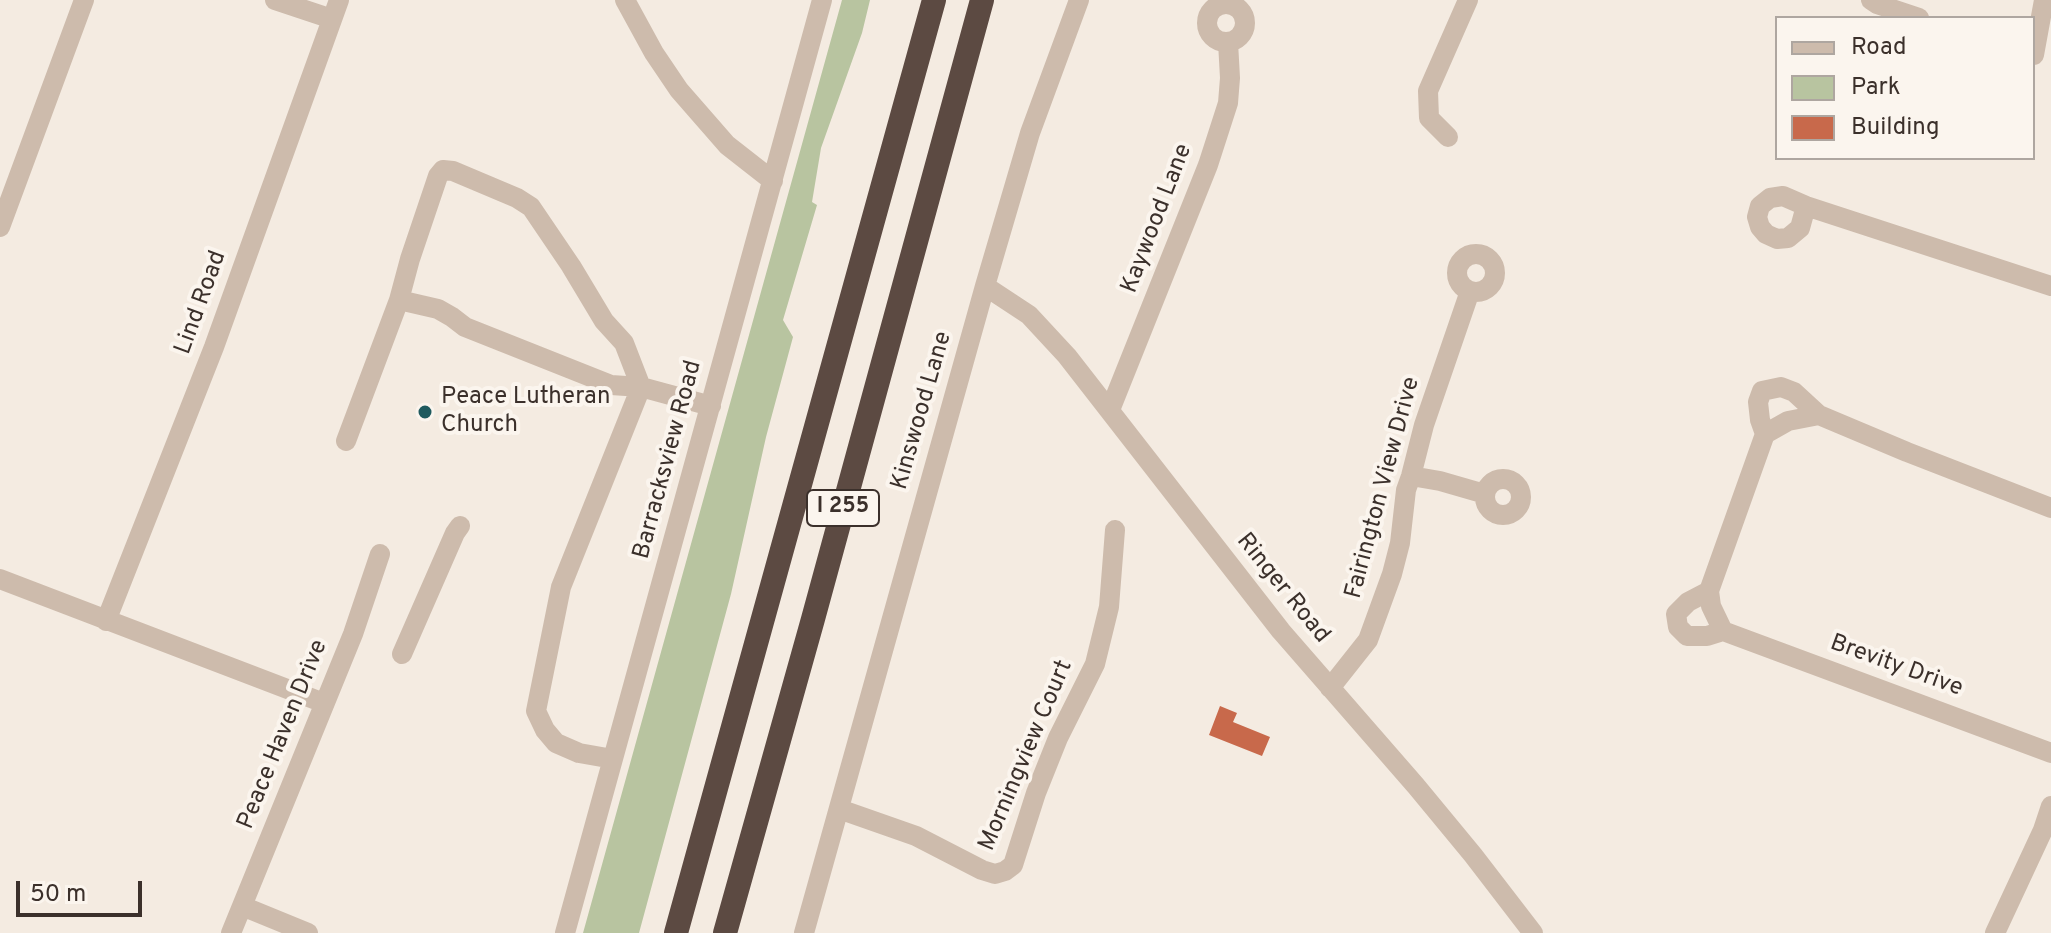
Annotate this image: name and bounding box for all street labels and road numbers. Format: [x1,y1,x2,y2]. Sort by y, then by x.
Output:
street label: Kaywood Lane [1116,140,1200,298]
street label: Lind Road [170,247,234,359]
street label: Kinswood Lane [887,329,959,493]
street label: Barracksview Road [629,358,709,562]
street label: Fairington View Drive [1341,374,1427,602]
road number: I 255 [807,490,879,526]
street label: Ringer Road [1229,528,1335,650]
street label: Brevity Drive [1826,630,1966,704]
street label: Peace Haven Drive [233,636,335,834]
street label: Morningview Court [974,656,1080,856]

